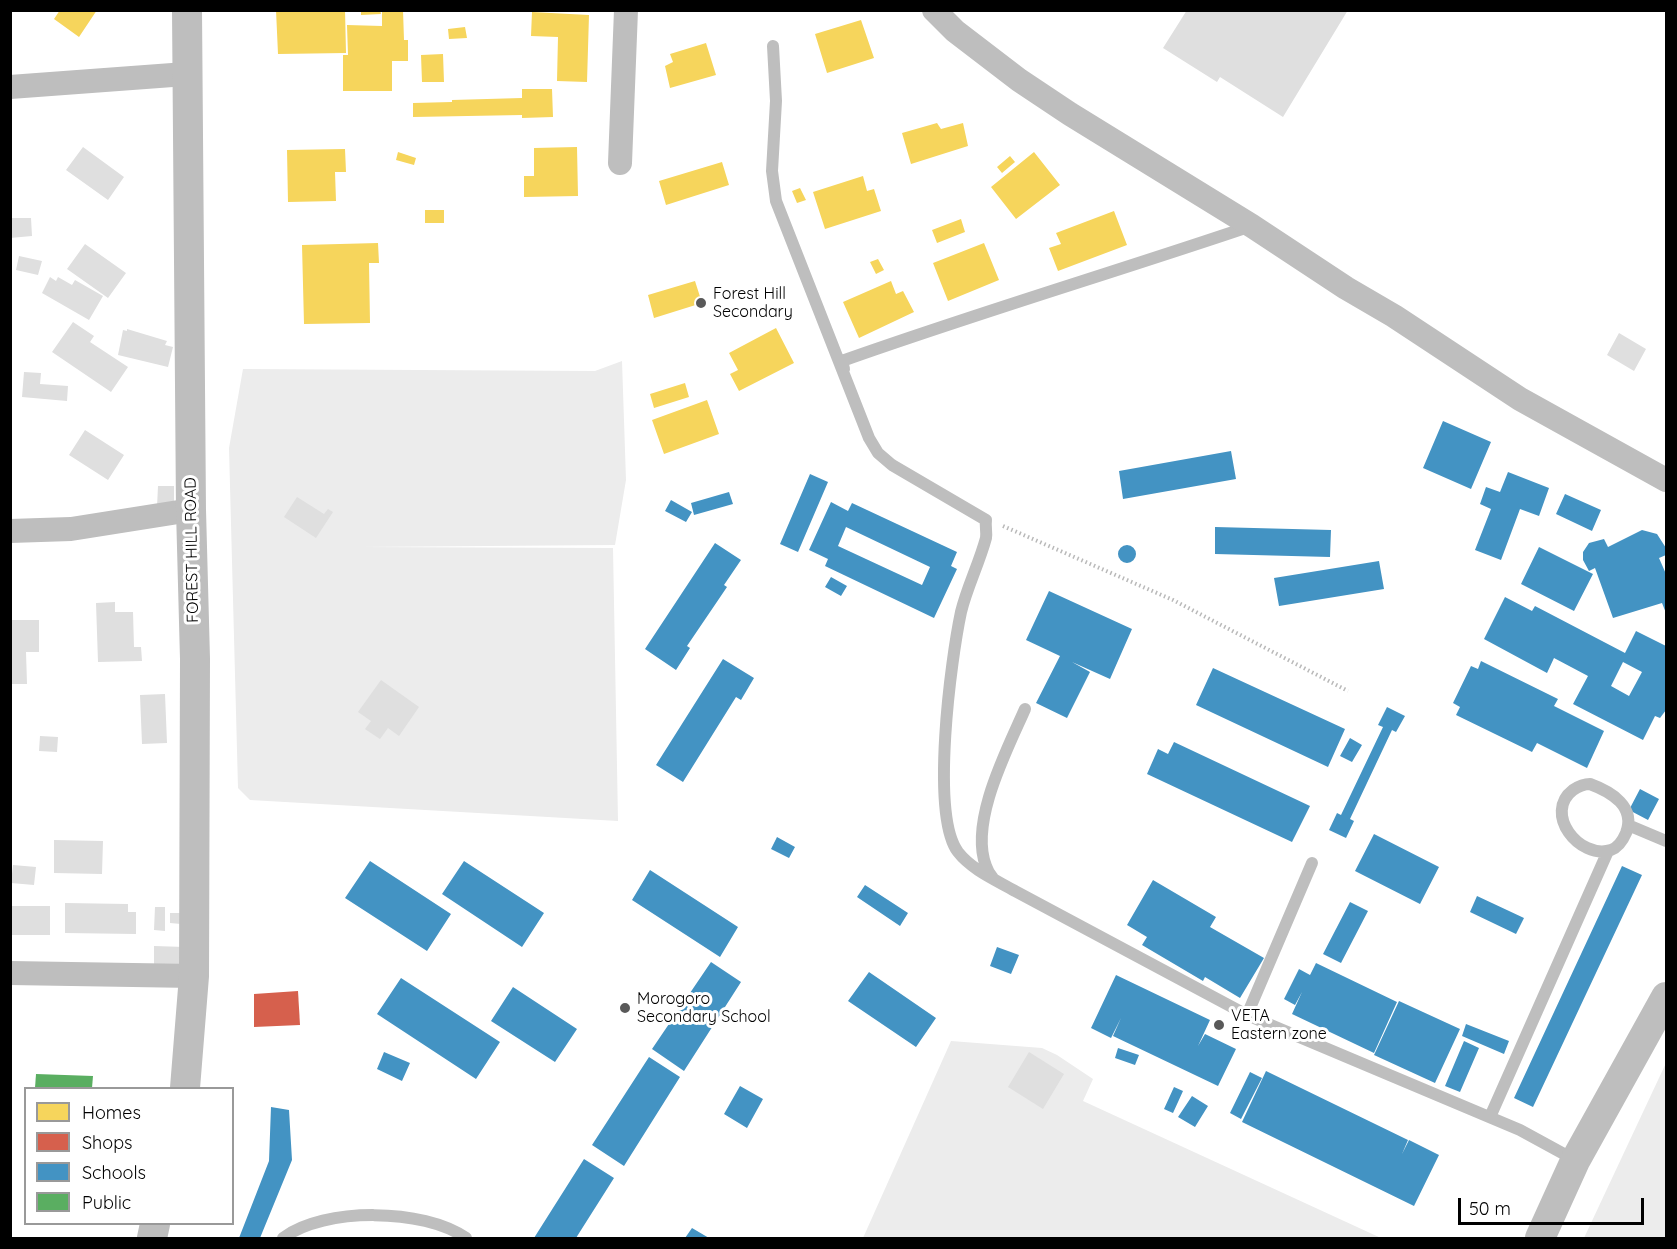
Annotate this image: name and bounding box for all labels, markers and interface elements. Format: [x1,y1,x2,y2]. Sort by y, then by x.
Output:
place label: Forest Hill Secondary [713,284,793,322]
marker: Forest Hill Secondary [694,296,708,310]
street label: FOREST HILL ROAD [181,477,203,623]
place label: Morogoro Secondary School [637,989,771,1027]
marker: Morogoro Secondary School [618,1001,632,1015]
place label: VETA Eastern zone [1231,1006,1327,1044]
marker: VETA Eastern zone [1212,1018,1226,1032]
legend [24,1087,234,1225]
text: Homes [82,1101,141,1124]
text: Shops [82,1131,133,1154]
text: Schools [82,1161,146,1184]
scale bar [1461,1186,1647,1224]
text: Public [82,1191,131,1214]
text: 50 m [1469,1197,1511,1220]

